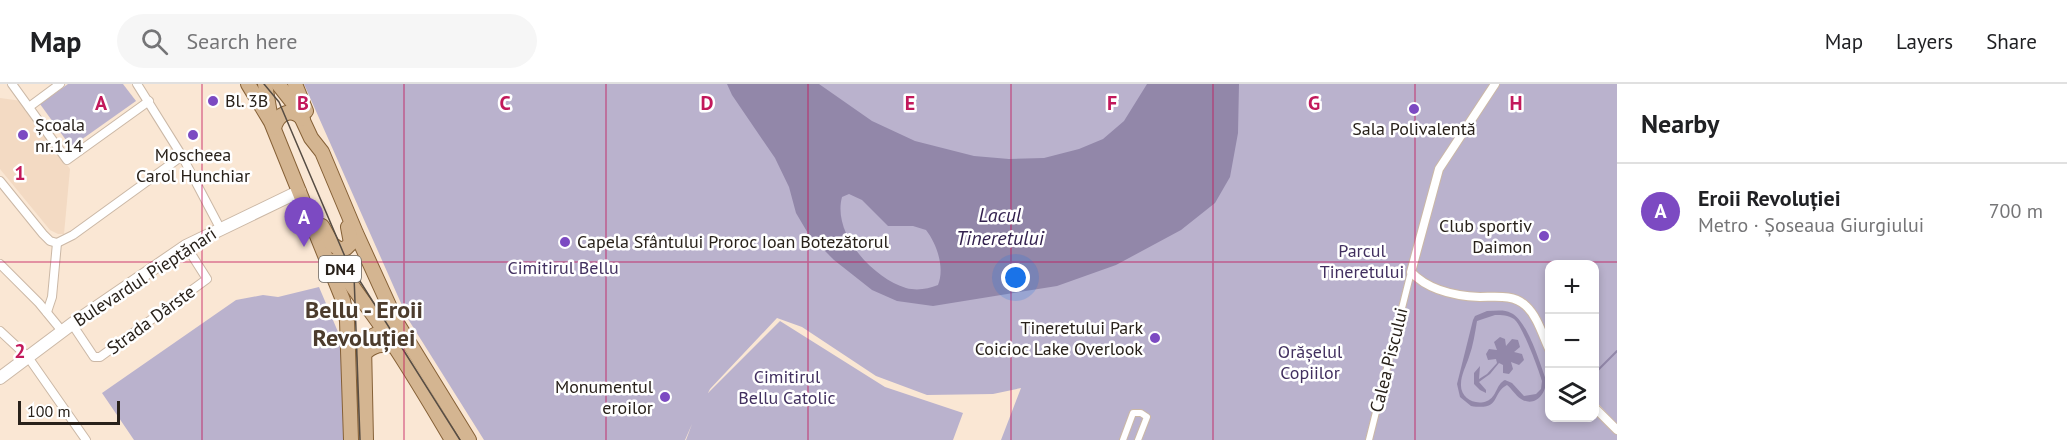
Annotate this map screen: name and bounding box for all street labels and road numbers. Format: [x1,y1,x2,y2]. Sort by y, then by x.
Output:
street label: Bulevardul Pieptănari [69,222,221,331]
road number: DN4 [319,256,361,282]
street label: Strada Dârste [102,280,199,359]
street label: Calea Piscului [1364,305,1413,415]

